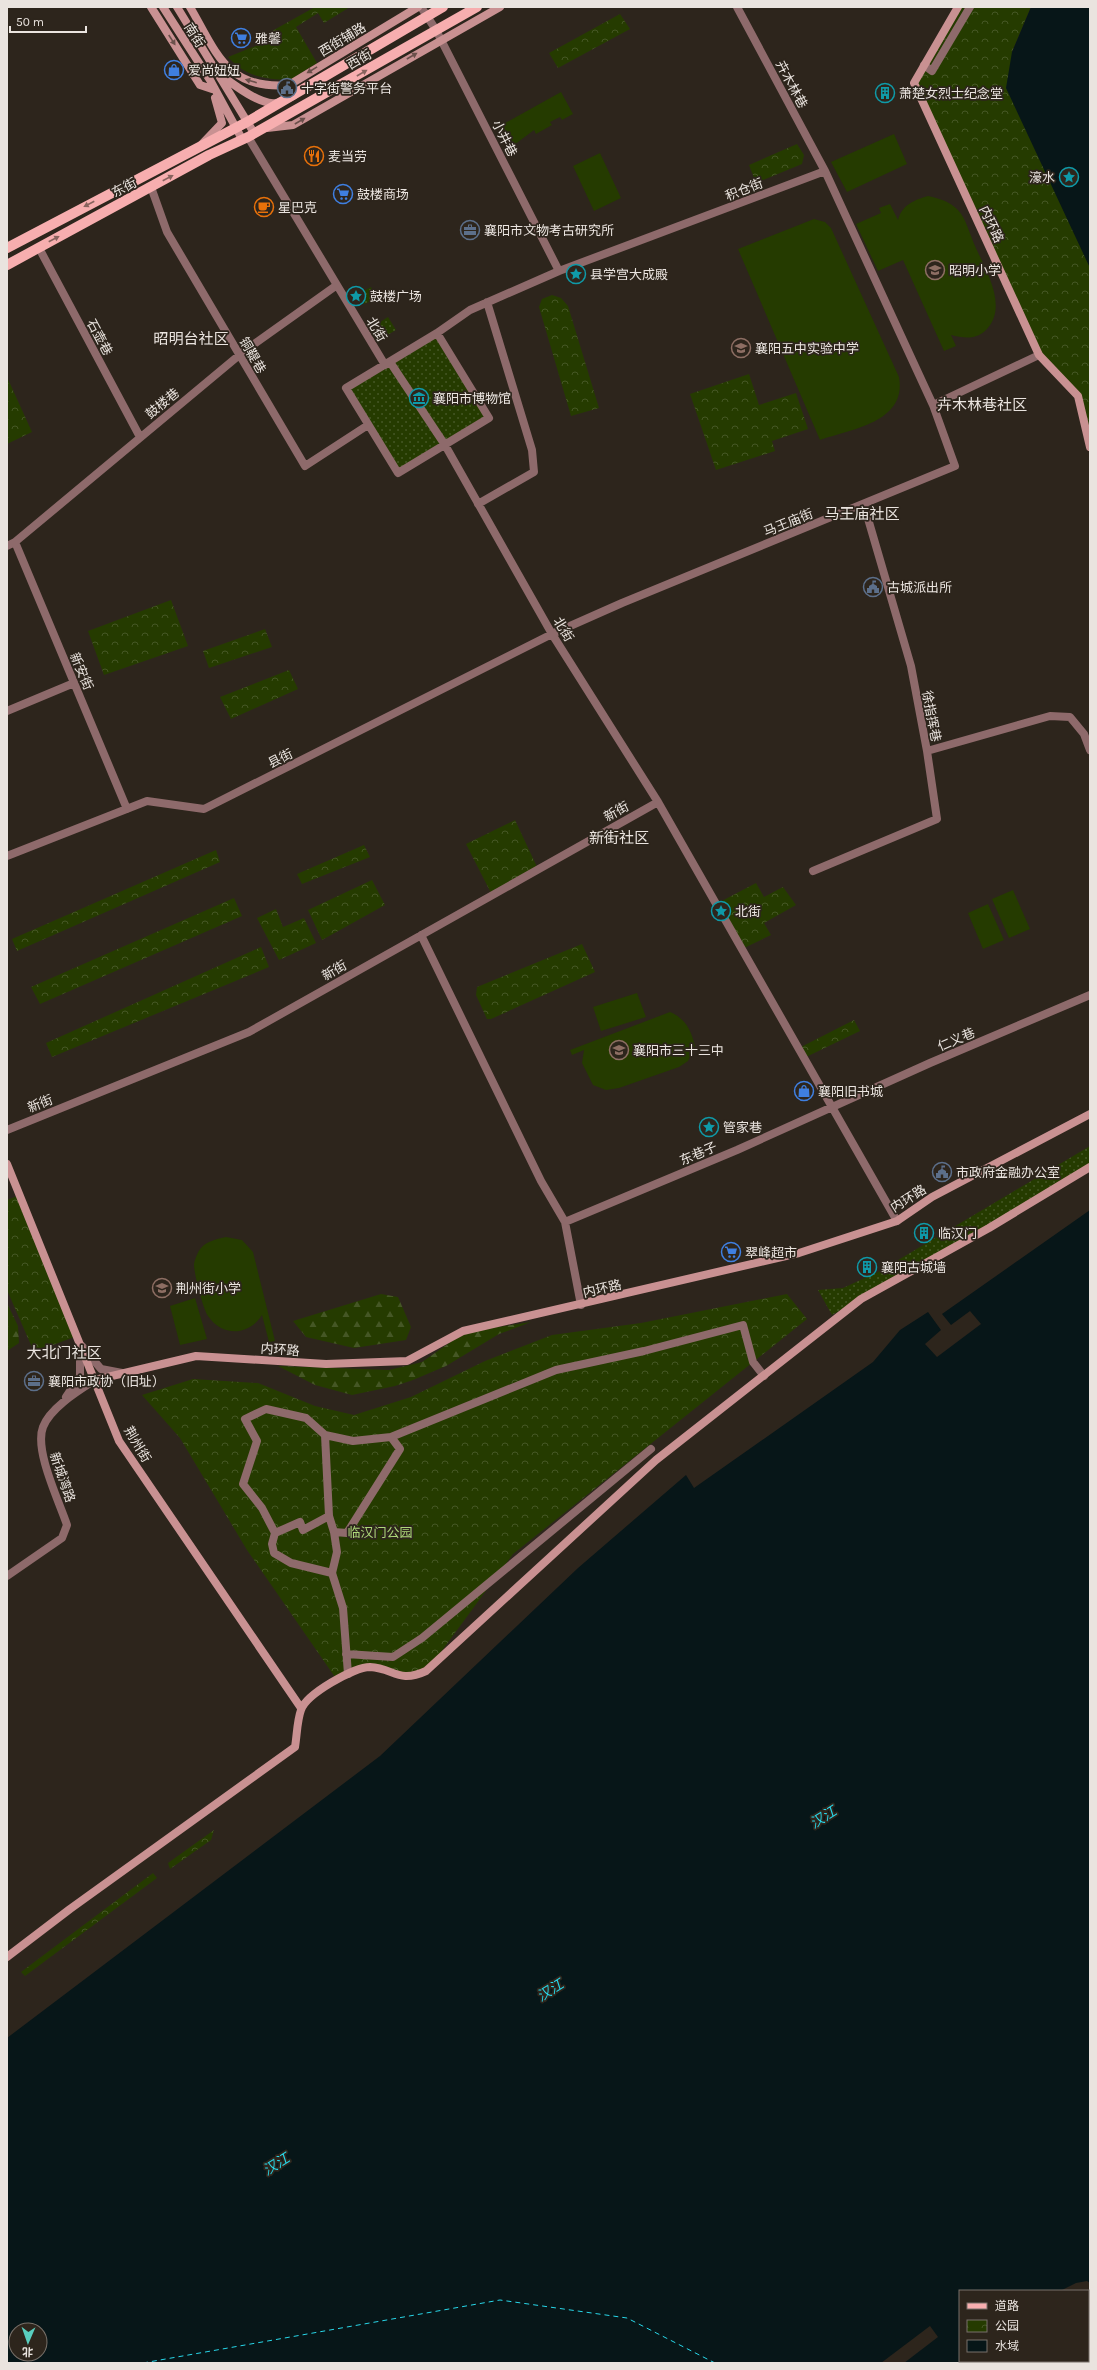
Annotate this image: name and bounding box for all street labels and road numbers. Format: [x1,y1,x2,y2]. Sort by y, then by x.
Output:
street label: 西街辅路 [316,19,368,59]
street label: 南街 [181,20,208,50]
street label: 西街 [344,46,374,72]
street label: 卉木林巷 [773,58,810,111]
street label: 小井巷 [489,117,520,159]
street label: 东街 [109,175,139,200]
street label: 积仓街 [723,175,765,203]
street label: 内环路 [977,203,1007,245]
street label: 北街 [363,314,390,344]
street label: 石壶巷 [84,316,115,358]
street label: 铜鞮巷 [236,335,269,376]
street label: 鼓楼巷 [143,385,182,422]
street label: 马王庙街 [761,506,815,539]
street label: 北街 [550,614,577,644]
street label: 新安街 [67,650,96,692]
street label: 徐指挥巷 [919,689,944,743]
street label: 县街 [265,746,295,771]
street label: 新街 [601,799,631,824]
street label: 新街 [319,957,349,983]
street label: 仁义巷 [935,1025,977,1054]
street label: 新街 [25,1092,55,1115]
street label: 东巷子 [677,1139,719,1168]
street label: 内环路 [888,1182,929,1215]
street label: 内环路 [581,1277,623,1300]
street label: 内环路 [260,1341,300,1358]
street label: 荆州街 [121,1424,154,1465]
street label: 新城湾路 [47,1450,78,1504]

